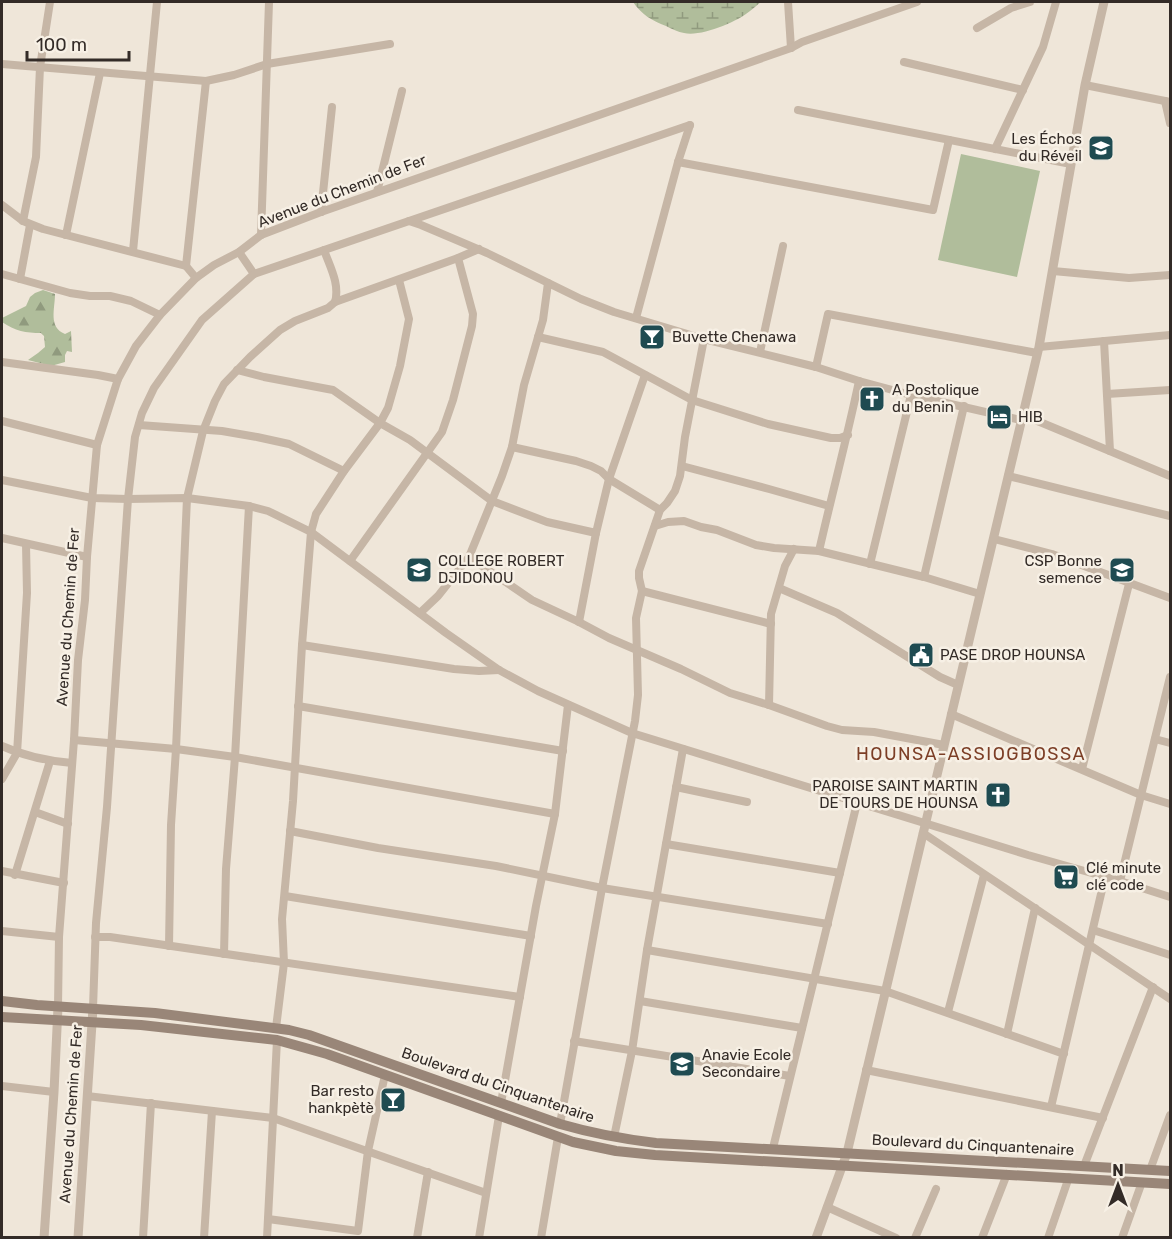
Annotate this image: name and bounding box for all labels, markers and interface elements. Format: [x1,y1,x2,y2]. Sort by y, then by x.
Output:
scale bar [27,24,129,62]
text: 100 m [36,34,87,56]
place label: Les Échos du Réveil [1011,130,1082,165]
school or university icon: Les Échos du Réveil [1086,133,1116,163]
street label: Avenue du Chemin de Fer [255,150,429,231]
bar icon: Buvette Chenawa [637,322,667,352]
place label: Buvette Chenawa [672,328,796,346]
place label: A Postolique du Benin [892,381,979,416]
church icon: A Postolique du Benin [857,384,887,414]
hotel icon: HIB [984,402,1014,432]
place label: HIB [1018,408,1043,426]
street label: Avenue du Chemin de Fer [53,527,83,707]
place label: COLLEGE ROBERT DJIDONOU [438,552,565,587]
place label: CSP Bonne semence [1025,552,1102,587]
school or university icon: COLLEGE ROBERT DJIDONOU [404,555,434,585]
school or university icon: CSP Bonne semence [1107,555,1137,585]
public building icon: PASE DROP HOUNSA [906,640,936,670]
place label: PASE DROP HOUNSA [940,646,1085,664]
district label: HOUNSA-ASSIOGBOSSA [856,743,1086,765]
place label: PAROISE SAINT MARTIN DE TOURS DE HOUNSA [812,777,978,812]
church icon: PAROISE SAINT MARTIN DE TOURS DE HOUNSA [983,780,1013,810]
place label: Clé minute clé code [1086,859,1161,894]
supermarket icon: Clé minute clé code [1051,862,1081,892]
street label: Avenue du Chemin de Fer [56,1024,86,1204]
street label: Boulevard du Cinquantenaire [399,1043,597,1127]
place label: Anavie Ecole Secondaire [702,1046,791,1081]
school or university icon: Anavie Ecole Secondaire [667,1049,697,1079]
place label: Bar resto hankpètè [308,1082,374,1117]
bar icon: Bar resto hankpètè [378,1085,408,1115]
street label: Boulevard du Cinquantenaire [871,1131,1075,1159]
north arrow [1088,1155,1148,1215]
text: N [1112,1161,1124,1180]

